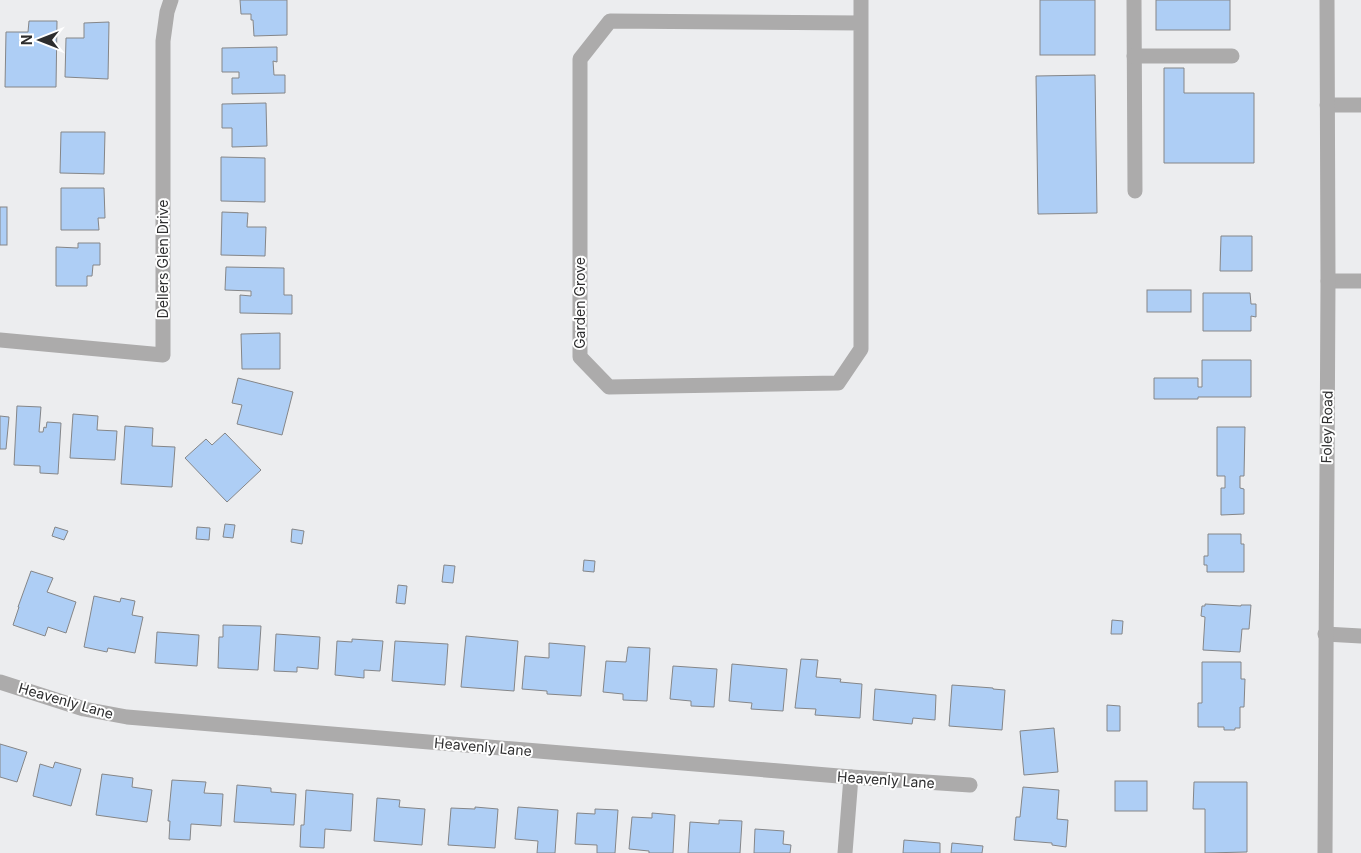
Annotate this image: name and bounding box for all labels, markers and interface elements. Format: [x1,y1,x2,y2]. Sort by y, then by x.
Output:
north arrow [15,15,65,65]
text: N [18,35,35,45]
street label: Dellers Glen Drive [154,200,171,318]
street label: Garden Grove [571,257,588,349]
street label: Foley Road [1317,390,1336,464]
street label: Heavenly Lane [17,679,116,722]
street label: Heavenly Lane [434,734,533,759]
street label: Heavenly Lane [837,768,935,791]

